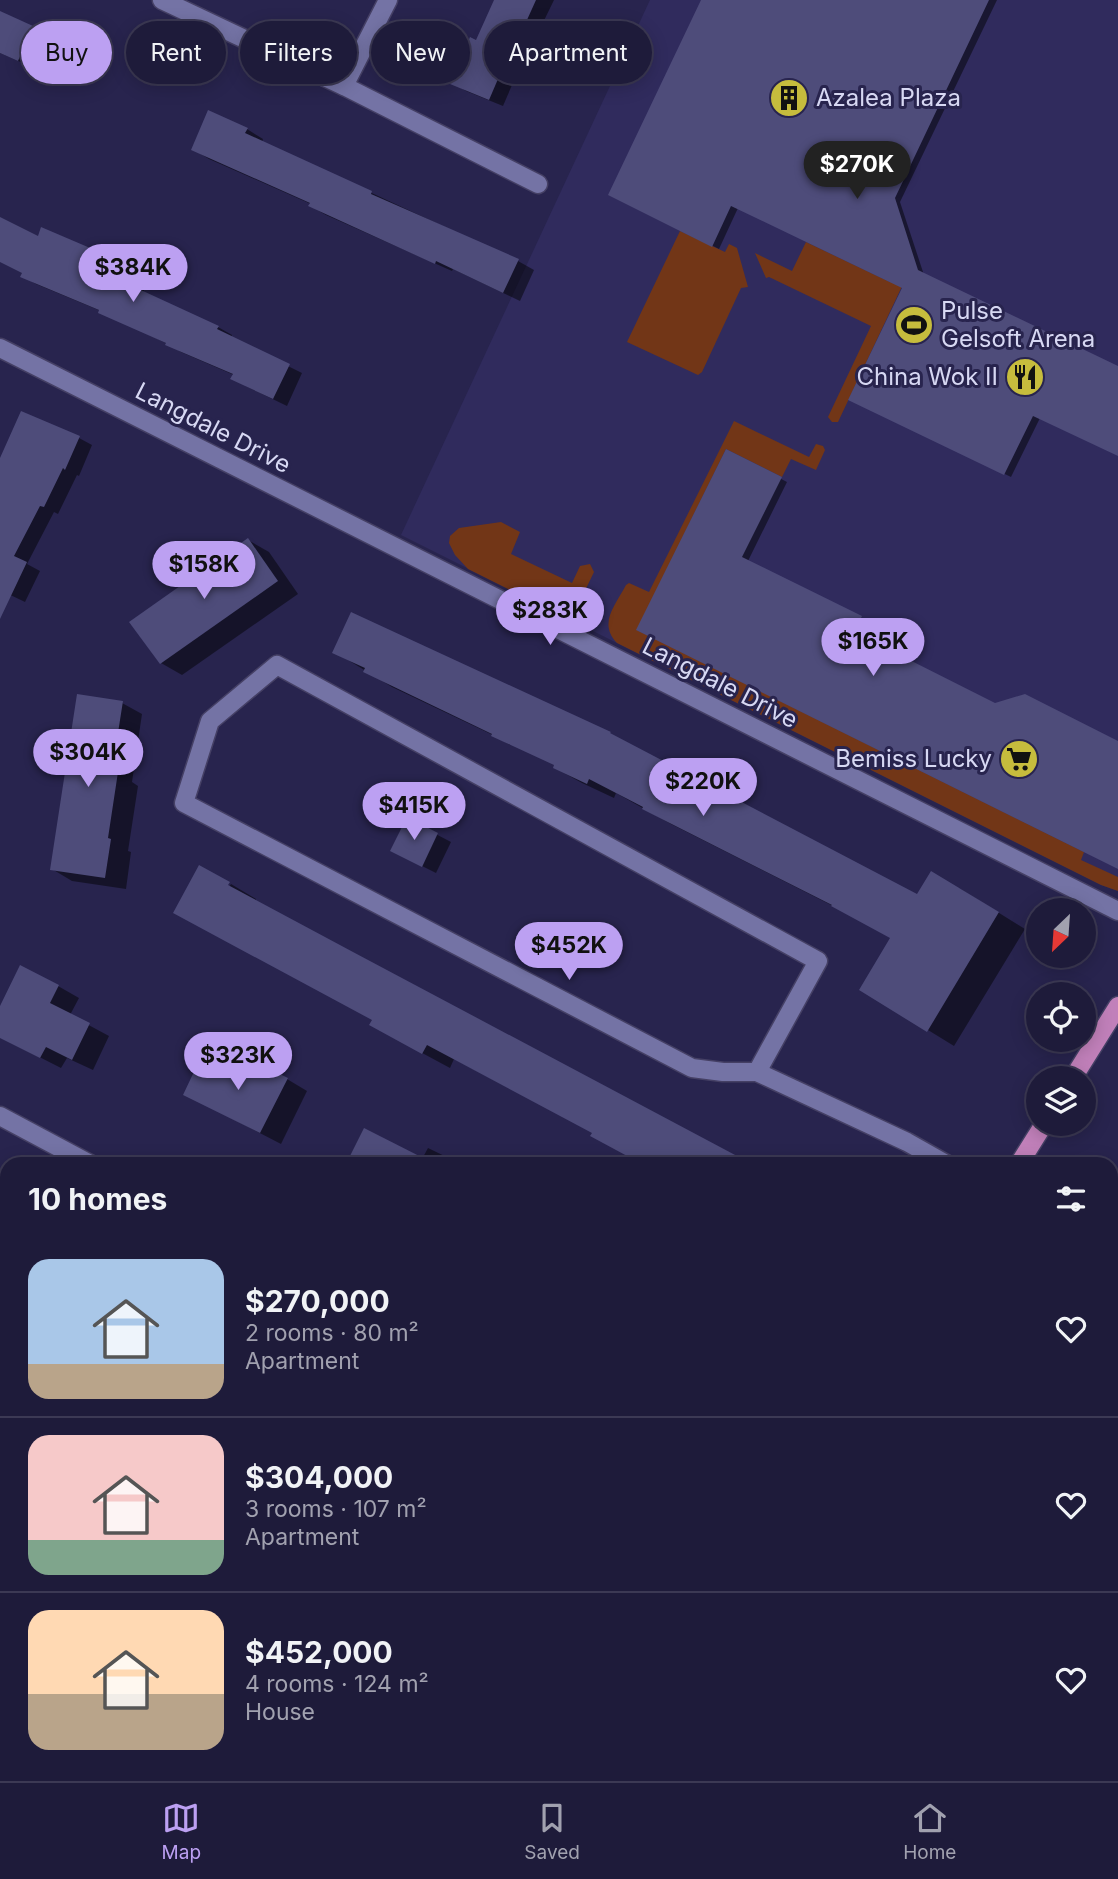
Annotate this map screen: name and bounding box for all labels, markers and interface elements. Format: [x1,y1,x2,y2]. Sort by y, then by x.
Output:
chip: Buy [21,21,112,84]
chip: Rent [126,21,226,84]
chip: Filters [240,21,357,84]
chip: New [371,21,470,84]
chip: Apartment [484,21,652,84]
building icon: Azalea Plaza [768,77,810,119]
place label: Azalea Plaza [816,83,961,112]
pin: $270K [808,142,906,201]
text: $270K [820,150,894,178]
pin: $384K [84,244,182,304]
text: $384K [95,253,171,281]
place label: Pulse Gelsoft Arena [941,296,1095,353]
sports icon: Pulse Gelsoft Arena [893,304,935,346]
restaurant icon: China Wok II [1004,356,1046,398]
place label: China Wok II [856,362,998,391]
street label: Langdale Drive [131,376,296,479]
pin: $158K [155,542,253,601]
text: $158K [168,550,240,578]
pin: $283K [501,588,599,647]
text: $283K [512,596,588,624]
pin: $165K [824,618,922,678]
text: $165K [837,627,909,655]
street label: Langdale Drive [638,631,803,734]
pin: $304K [39,730,137,789]
text: $304K [49,738,127,766]
supermarket icon: Bemiss Lucky [998,738,1040,780]
place label: Bemiss Lucky [835,744,992,773]
pin: $220K [654,758,752,818]
text: $220K [665,767,741,795]
pin: $415K [365,782,463,842]
text: $415K [379,791,449,819]
north arrow [1026,898,1096,968]
map controls [1026,898,1096,1136]
pin: $452K [520,922,618,982]
text: $452K [531,931,607,959]
button: locate [1026,982,1096,1052]
pin: $323K [189,1032,287,1092]
text: $323K [200,1041,276,1069]
button: layers [1026,1066,1096,1136]
icon: filters [1052,1180,1090,1218]
text: 10 homes [28,1181,167,1217]
text: $270,000 [245,1283,390,1319]
icon: home [84,1287,168,1371]
icon: heart [1052,1310,1090,1348]
text: 2 rooms · 80 m² [245,1319,419,1347]
text: Apartment [245,1347,359,1375]
text: $304,000 [245,1459,393,1495]
icon: home [84,1463,168,1547]
icon: heart [1052,1486,1090,1524]
text: 3 rooms · 107 m² [245,1495,427,1523]
text: Apartment [245,1523,359,1551]
text: $452,000 [245,1634,393,1670]
icon: home [84,1638,168,1722]
icon: heart [1052,1661,1090,1699]
text: 4 rooms · 124 m² [245,1670,429,1698]
text: House [245,1698,315,1726]
tab: Map [162,1799,201,1864]
tab: Saved [524,1799,580,1864]
tab: Home [903,1799,956,1864]

